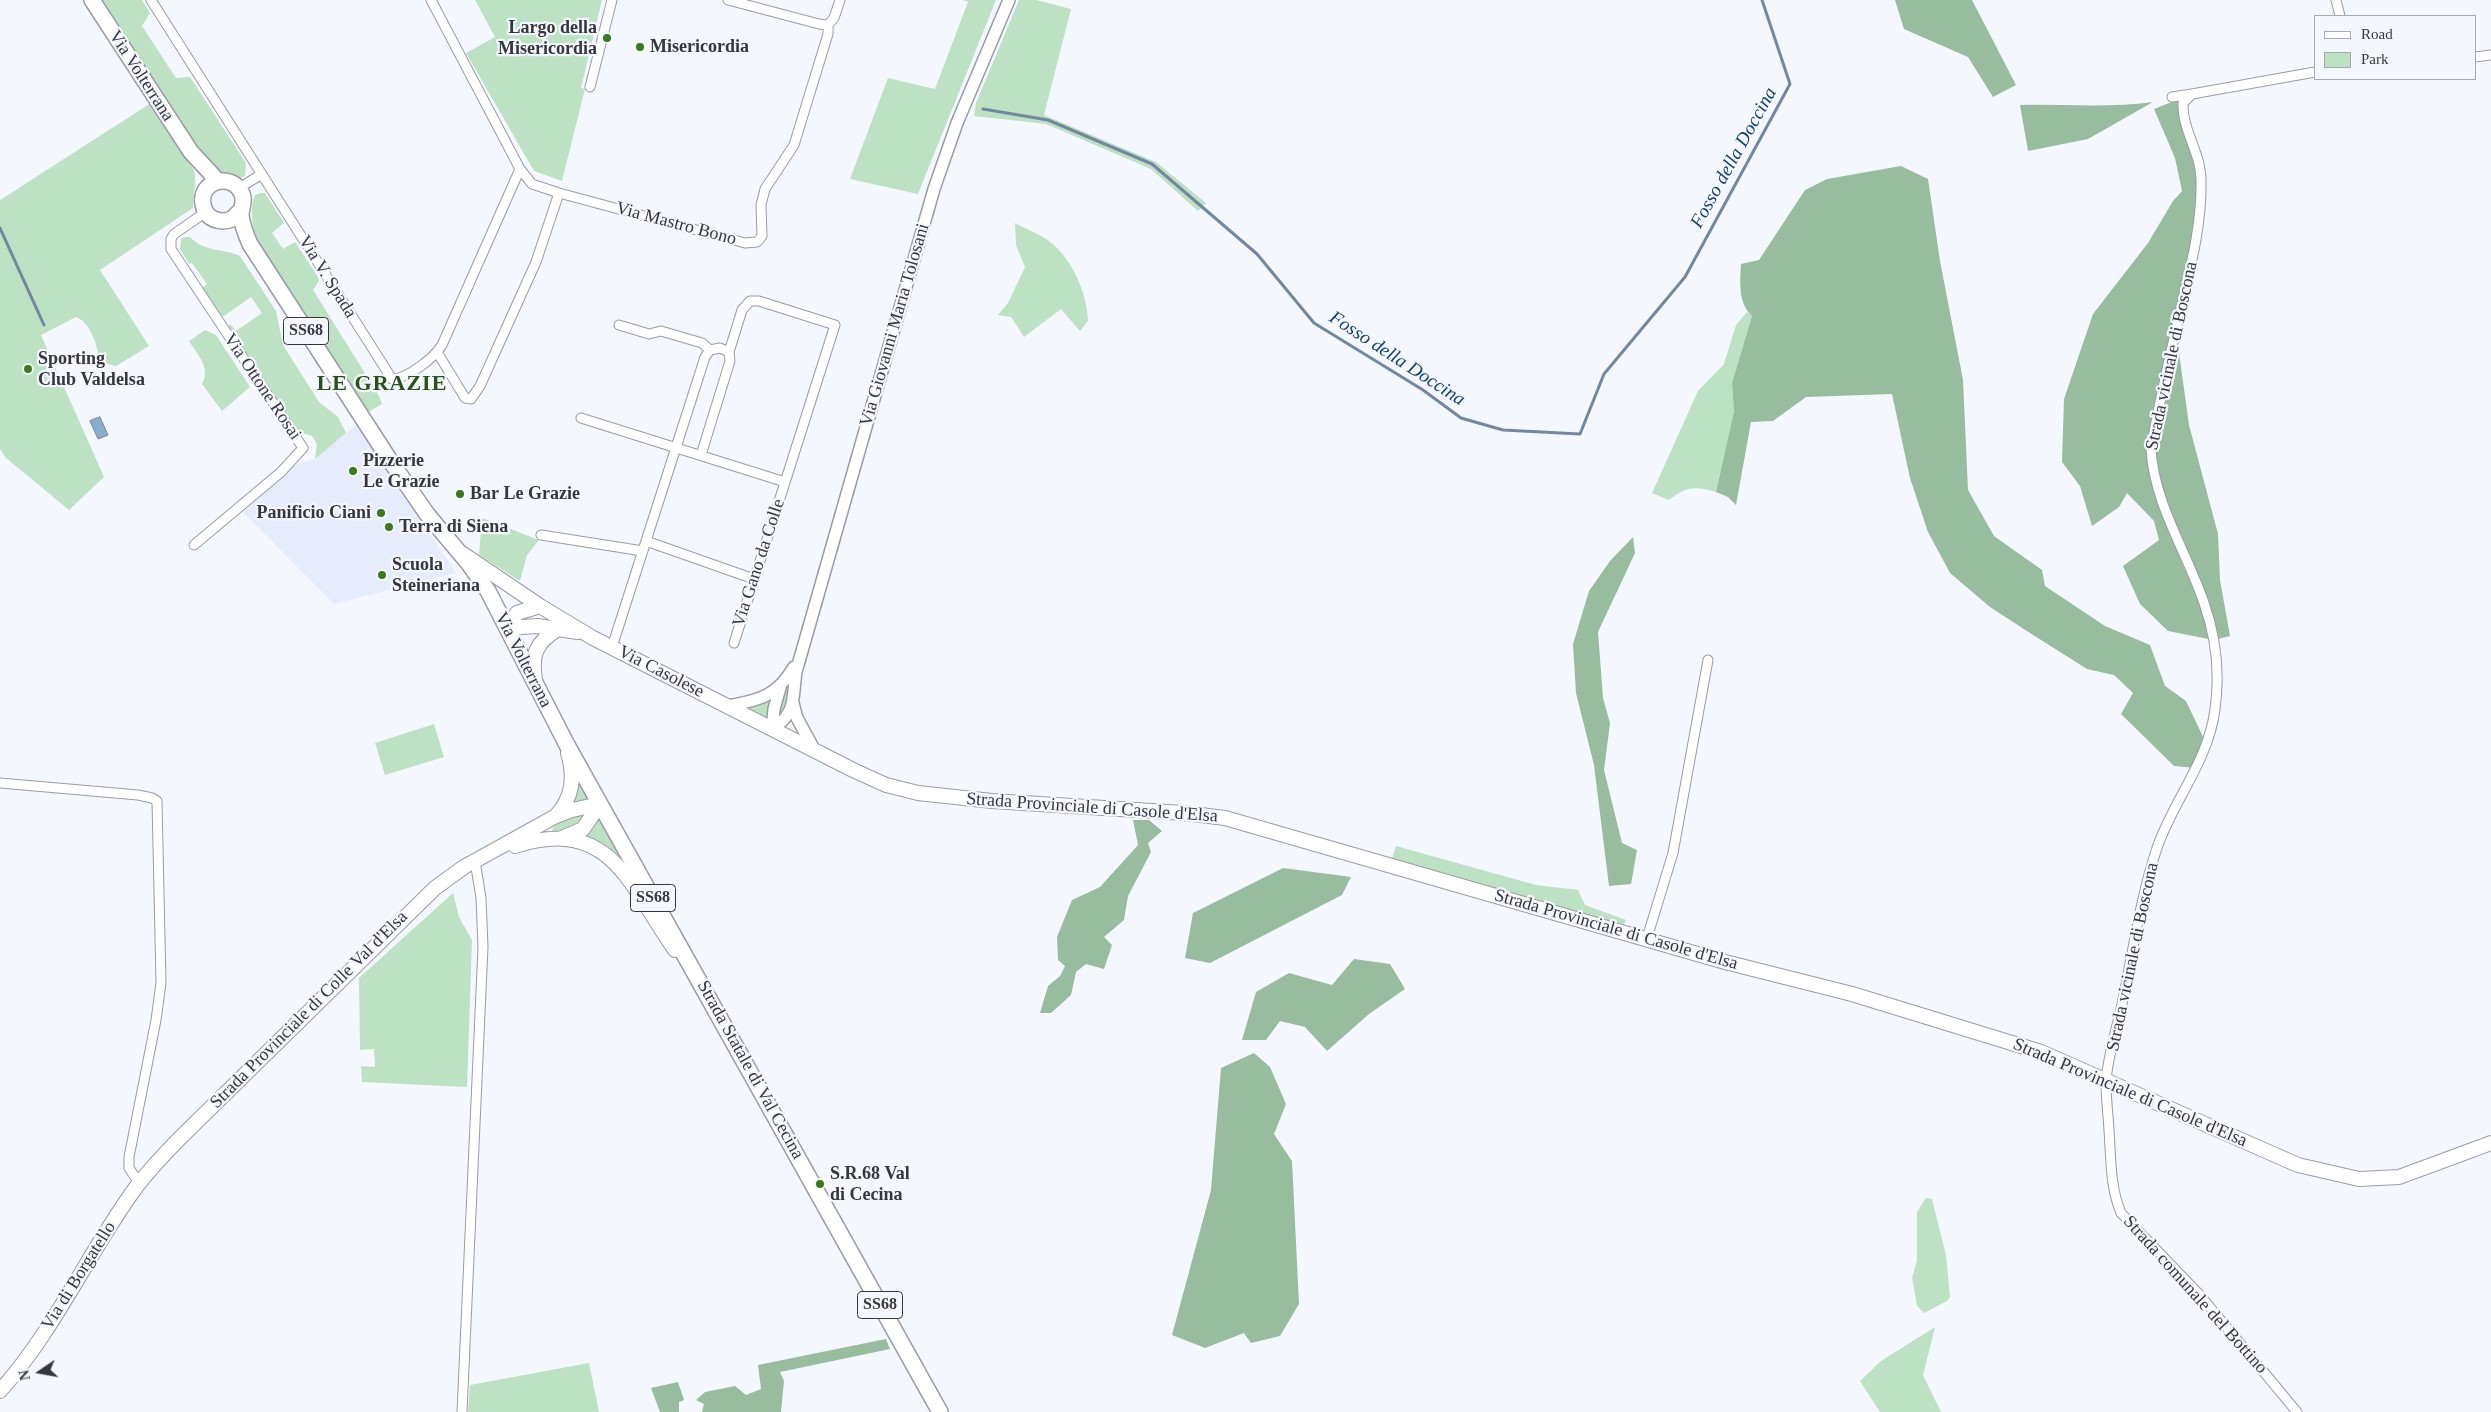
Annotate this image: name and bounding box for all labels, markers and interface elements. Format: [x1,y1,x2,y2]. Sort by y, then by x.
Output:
legend [2314,15,2476,80]
place label: Largo della Misericordia [498,17,597,59]
street label: Via Volterrana [104,26,178,126]
text: Road [2361,26,2393,42]
marker: Largo della Misericordia [601,32,613,44]
place label: Misericordia [650,36,749,58]
marker: Misericordia [634,41,646,53]
text: Park [2361,51,2389,67]
water label: Fosso della Doccina [1686,84,1782,232]
street label: Via Mastro Bono [613,198,739,250]
street label: Via Giovanni Maria Tolosani [856,221,934,429]
street label: Via V. Spada [293,232,361,322]
street label: Strada vicinale di Boscona [2141,260,2203,452]
water label: Fosso della Doccina [1325,307,1469,411]
road number: SS68 [284,318,328,344]
street label: Via Ottone Rosai [218,330,306,444]
place label: Sporting Club Valdelsa [38,348,145,390]
marker: Sporting Club Valdelsa [22,363,34,375]
district label: LE GRAZIE [316,371,448,397]
place label: Pizzerie Le Grazie [363,450,439,492]
marker: Pizzerie Le Grazie [347,465,359,477]
place label: Bar Le Grazie [470,483,580,505]
marker: Bar Le Grazie [454,488,466,500]
street label: Via Gano da Colle [728,496,790,630]
place label: Panificio Ciani [256,502,371,524]
marker: Panificio Ciani [375,507,387,519]
place label: Terra di Siena [399,516,508,538]
marker: Terra di Siena [383,521,395,533]
place label: Scuola Steineriana [392,554,480,596]
marker: Scuola Steineriana [376,569,388,581]
street label: Via Volterrana [490,609,556,711]
street label: Via Casolese [614,641,708,703]
street label: Strada Provinciale di Casole d'Elsa [965,788,1219,828]
street label: Strada vicinale di Boscona [2102,861,2164,1053]
road number: SS68 [630,884,676,911]
street label: Strada Provinciale di Casole d'Elsa [1492,885,1740,975]
street label: Strada Provinciale di Colle Val d'Elsa [206,907,412,1113]
street label: Strada Statale di Val Cecina [692,977,808,1163]
street label: Strada Provinciale di Casole d'Elsa [2010,1034,2250,1152]
place label: S.R.68 Val di Cecina [830,1163,910,1206]
marker: S.R.68 Val di Cecina [814,1178,826,1190]
street label: Strada comunale del Bottino [2118,1211,2272,1379]
street label: Via di Borgatello [37,1218,121,1334]
road number: SS68 [858,1292,902,1318]
north arrow [15,1347,65,1397]
text: N [16,1369,33,1382]

